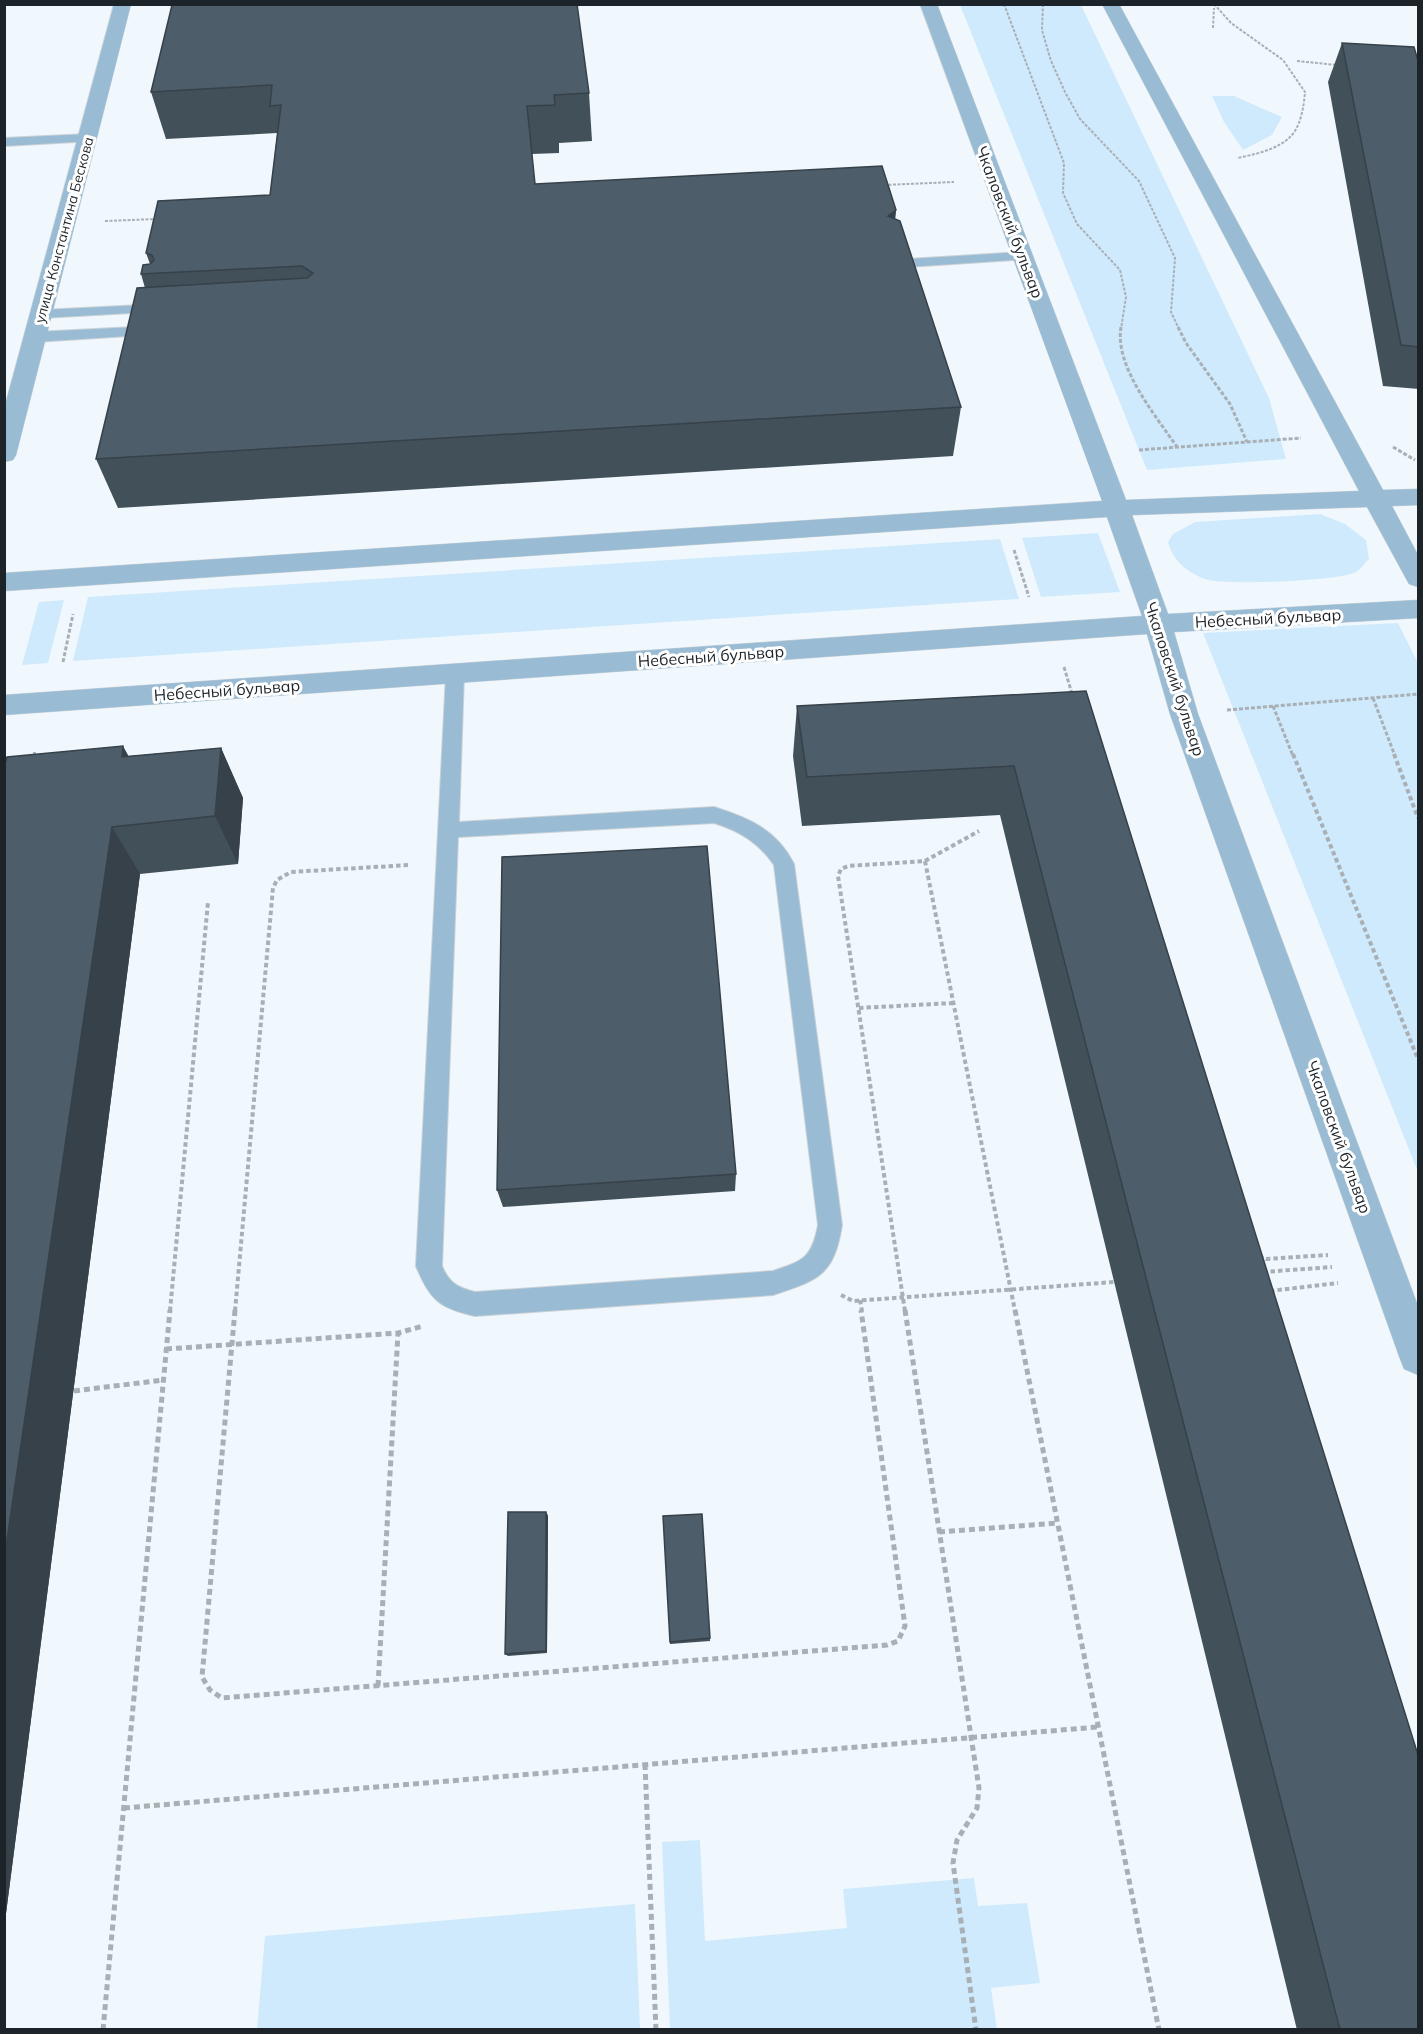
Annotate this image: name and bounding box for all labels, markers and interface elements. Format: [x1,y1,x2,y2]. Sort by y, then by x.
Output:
street label: улица Константина Бескова [30,135,98,325]
street label: Чкаловский бульвар [972,143,1048,301]
street label: Чкаловский бульвар [1141,599,1209,759]
street label: Небесный бульвар [1194,604,1342,632]
street label: Небесный бульвар [637,641,785,671]
street label: Небесный бульвар [153,675,301,705]
street label: Чкаловский бульвар [1302,1058,1376,1216]

